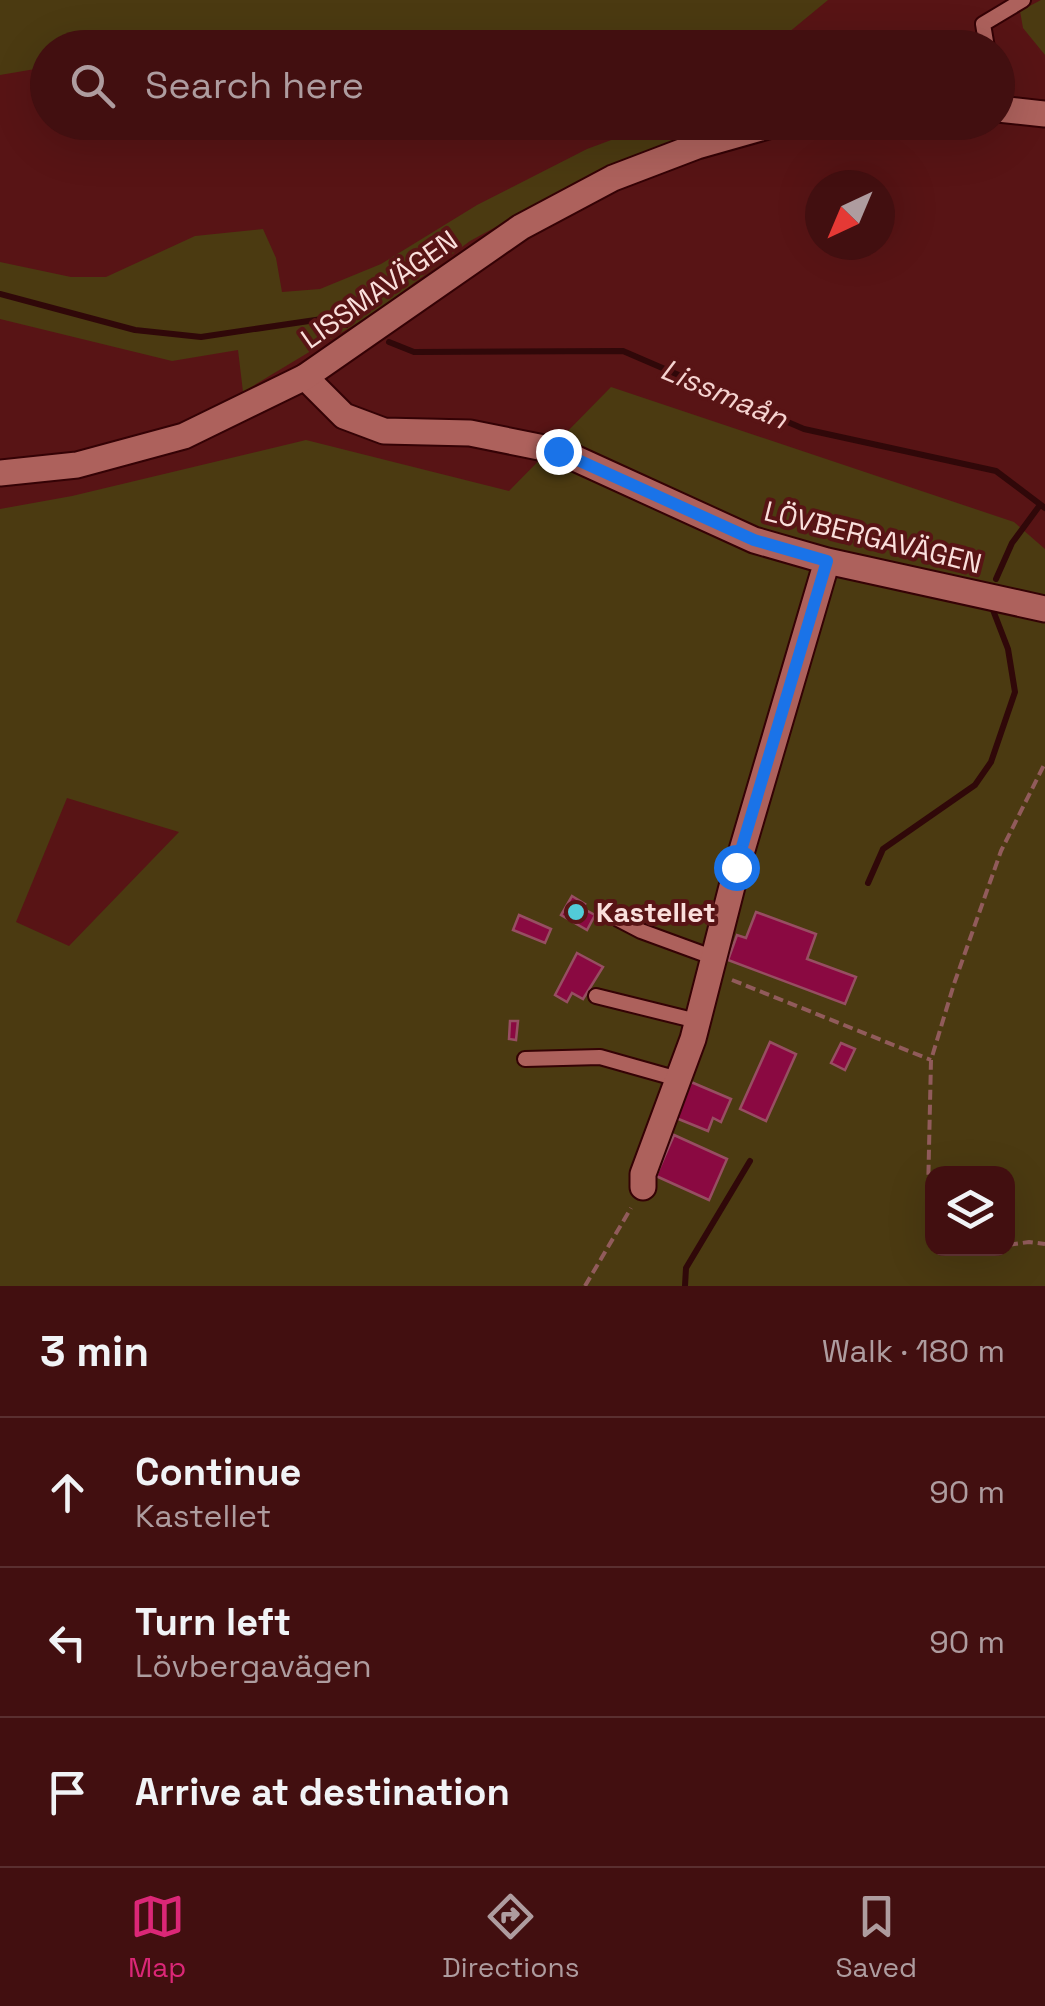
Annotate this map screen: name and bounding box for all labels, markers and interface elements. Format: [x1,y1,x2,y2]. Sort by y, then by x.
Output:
search box [30,30,1015,140]
icon: search [65,58,120,113]
text: Search here [145,61,364,109]
north arrow [805,170,895,260]
street label: LISSMAVÄGEN [294,222,464,356]
water label: Lissmaån [655,349,794,438]
route end [536,429,582,475]
street label: LÖVBERGAVÄGEN [760,493,986,581]
route start [714,845,760,891]
place label: Kastellet [596,894,716,930]
marker: Kastellet [565,901,587,923]
map controls [925,1166,1015,1256]
button: layers [925,1166,1015,1256]
text: 3 min [40,1325,149,1378]
text: Walk · 180 m [822,1331,1005,1371]
text: Continue [135,1448,301,1496]
icon: ahead [40,1465,95,1520]
text: 90 m [929,1472,1005,1512]
text: Kastellet [135,1496,271,1536]
text: Turn left [135,1598,291,1646]
icon: left [40,1615,95,1670]
text: 90 m [929,1622,1005,1662]
text: Lövbergavägen [135,1646,372,1686]
icon: arrive [40,1765,95,1820]
text: Arrive at destination [135,1768,510,1816]
tab: Map [128,1889,186,1985]
tab: Directions [442,1889,579,1985]
tab: Saved [835,1889,917,1985]

